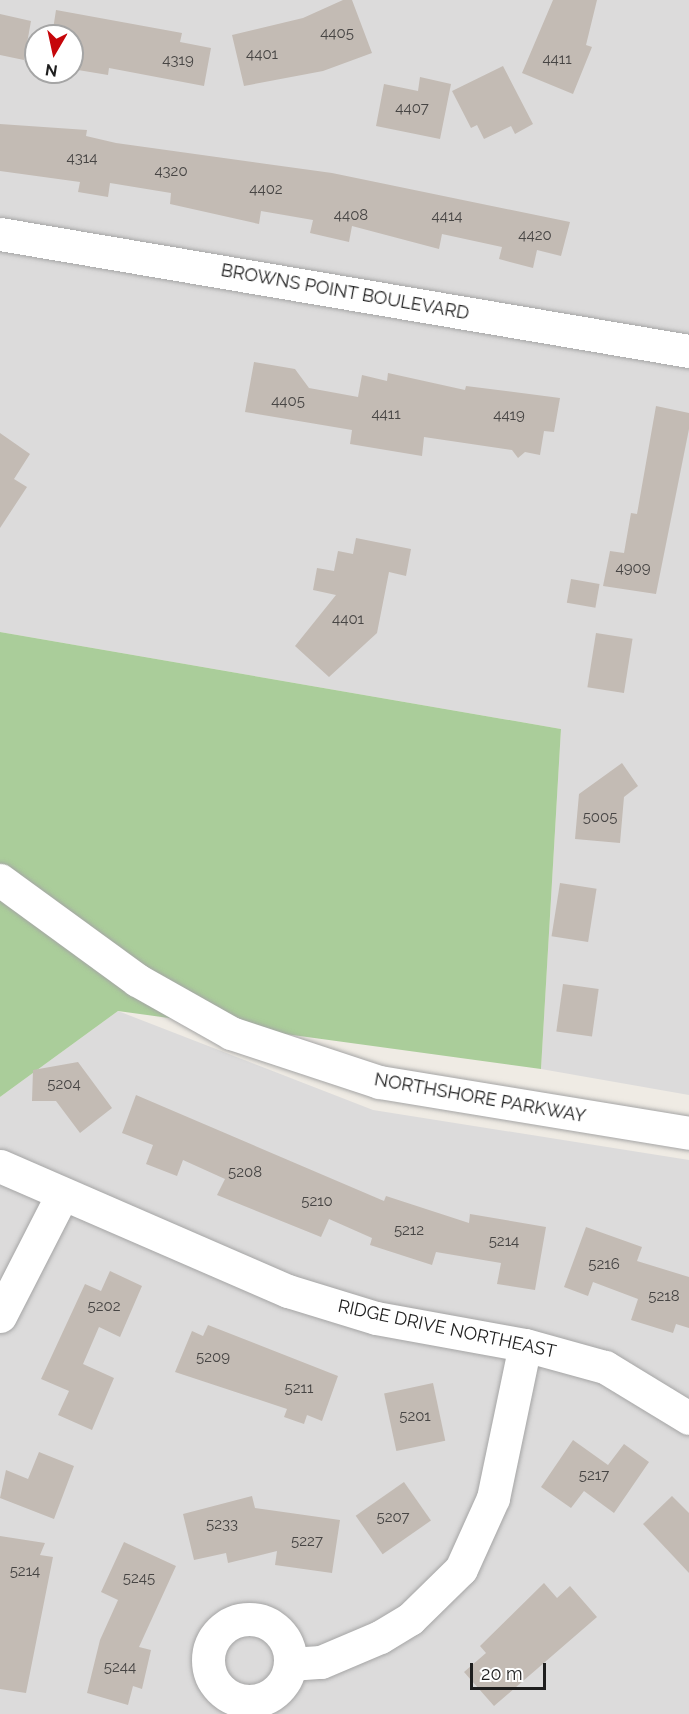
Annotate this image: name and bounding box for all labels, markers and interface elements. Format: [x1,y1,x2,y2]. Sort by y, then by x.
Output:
north arrow [24,24,84,84]
house number: 4405 [320,25,354,43]
house number: 4401 [246,46,278,64]
house number: 4411 [542,51,572,69]
house number: 4319 [162,52,194,70]
text: N [44,60,59,81]
house number: 4407 [395,100,429,118]
house number: 4314 [67,150,97,168]
house number: 4320 [154,163,188,181]
house number: 4402 [249,181,283,199]
house number: 4408 [334,207,368,225]
house number: 4414 [432,208,462,226]
house number: 4420 [518,227,552,245]
street label: BROWNS POINT BOULEVARD [219,259,471,325]
house number: 4405 [271,393,305,411]
house number: 4411 [371,406,401,424]
house number: 4419 [493,407,525,425]
house number: 4909 [616,560,650,578]
house number: 4401 [332,611,364,629]
house number: 5005 [583,809,617,827]
street label: NORTHSHORE PARKWAY [373,1069,587,1127]
house number: 5204 [47,1076,81,1094]
house number: 5208 [228,1164,262,1182]
house number: 5210 [301,1193,333,1211]
house number: 5212 [394,1222,424,1240]
house number: 5214 [489,1233,519,1251]
house number: 5216 [588,1256,620,1274]
house number: 5218 [648,1288,680,1306]
street label: RIDGE DRIVE NORTHEAST [336,1295,558,1363]
house number: 5202 [88,1298,120,1316]
house number: 5209 [196,1349,230,1367]
house number: 5211 [285,1380,313,1398]
house number: 5201 [399,1408,431,1426]
house number: 5217 [579,1467,609,1485]
house number: 5207 [376,1509,410,1527]
house number: 5233 [206,1516,238,1534]
house number: 5227 [291,1533,323,1551]
house number: 5214 [10,1563,40,1581]
house number: 5245 [123,1570,155,1588]
scale bar [473,1651,550,1689]
house number: 5244 [104,1659,136,1677]
text: 20 m [481,1663,523,1684]

